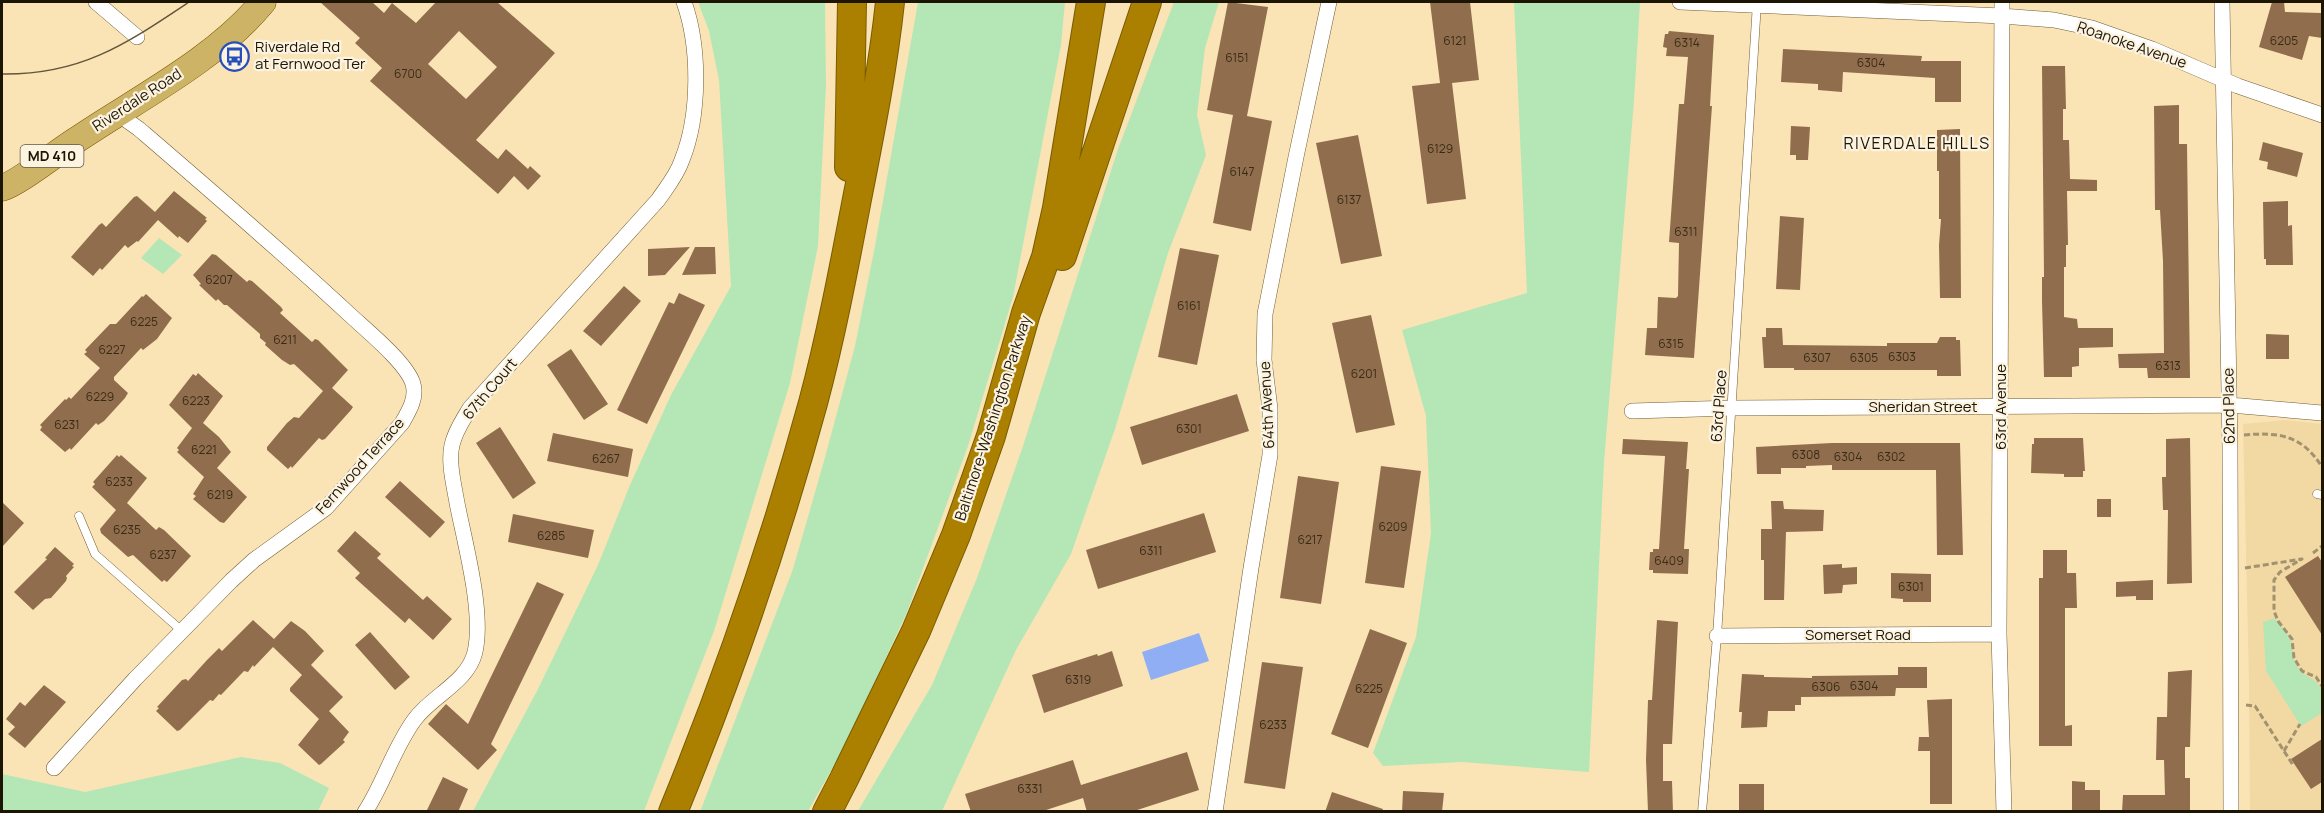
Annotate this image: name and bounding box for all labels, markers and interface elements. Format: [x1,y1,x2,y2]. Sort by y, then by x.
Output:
street label: Roanoke Avenue [2074,16,2190,73]
house number: 6121 [1443,32,1467,49]
house number: 6205 [2270,32,2298,49]
house number: 6314 [1674,34,1700,51]
place label: Riverdale Rd at Fernwood Ter [255,36,366,74]
bus stop icon: Riverdale Rd at Fernwood Ter [218,40,250,72]
house number: 6151 [1225,49,1249,66]
house number: 6304 [1857,54,1885,71]
street label: Riverdale Road [88,63,185,136]
house number: 6700 [394,65,422,82]
district label: RIVERDALE HILLS [1843,132,1991,154]
house number: 6129 [1427,140,1453,157]
road number: MD 410 [20,145,84,167]
house number: 6147 [1229,163,1255,180]
house number: 6137 [1337,191,1361,208]
house number: 6311 [1674,223,1698,240]
house number: 6207 [205,271,233,288]
house number: 6161 [1177,297,1201,314]
street label: Baltimore-Washington Parkway [949,312,1036,523]
house number: 6225 [130,313,158,330]
house number: 6211 [273,331,297,348]
house number: 6315 [1658,335,1684,352]
house number: 6227 [98,341,126,358]
house number: 6303 [1888,348,1916,365]
house number: 6307 [1803,349,1831,366]
house number: 6305 [1850,349,1878,366]
street label: 67th Court [458,353,522,424]
house number: 6313 [2155,357,2181,374]
street label: 64th Avenue [1254,361,1279,449]
street label: 63rd Avenue [1990,364,2011,450]
house number: 6201 [1351,365,1377,382]
street label: 62nd Place [2217,367,2240,444]
street label: 63rd Place [1705,369,1732,443]
house number: 6229 [86,388,114,405]
house number: 6223 [182,392,210,409]
street label: Sheridan Street [1868,396,1978,417]
street label: Fernwood Terrace [311,413,409,519]
house number: 6231 [54,416,80,433]
house number: 6301 [1176,420,1202,437]
house number: 6221 [191,441,217,458]
house number: 6308 [1792,446,1820,463]
house number: 6304 [1834,448,1862,465]
house number: 6302 [1877,448,1905,465]
house number: 6267 [592,450,620,467]
house number: 6233 [105,473,133,490]
house number: 6219 [207,486,233,503]
house number: 6209 [1378,518,1408,535]
house number: 6235 [113,521,141,538]
house number: 6285 [537,527,565,544]
house number: 6217 [1298,531,1323,548]
house number: 6311 [1139,542,1163,559]
house number: 6237 [150,546,176,563]
house number: 6409 [1654,552,1684,569]
house number: 6301 [1898,578,1924,595]
street label: Somerset Road [1805,624,1911,645]
house number: 6319 [1065,671,1091,688]
house number: 6304 [1850,677,1878,694]
house number: 6306 [1812,678,1840,695]
house number: 6225 [1355,680,1383,697]
house number: 6233 [1259,716,1287,733]
house number: 6331 [1017,780,1043,797]

